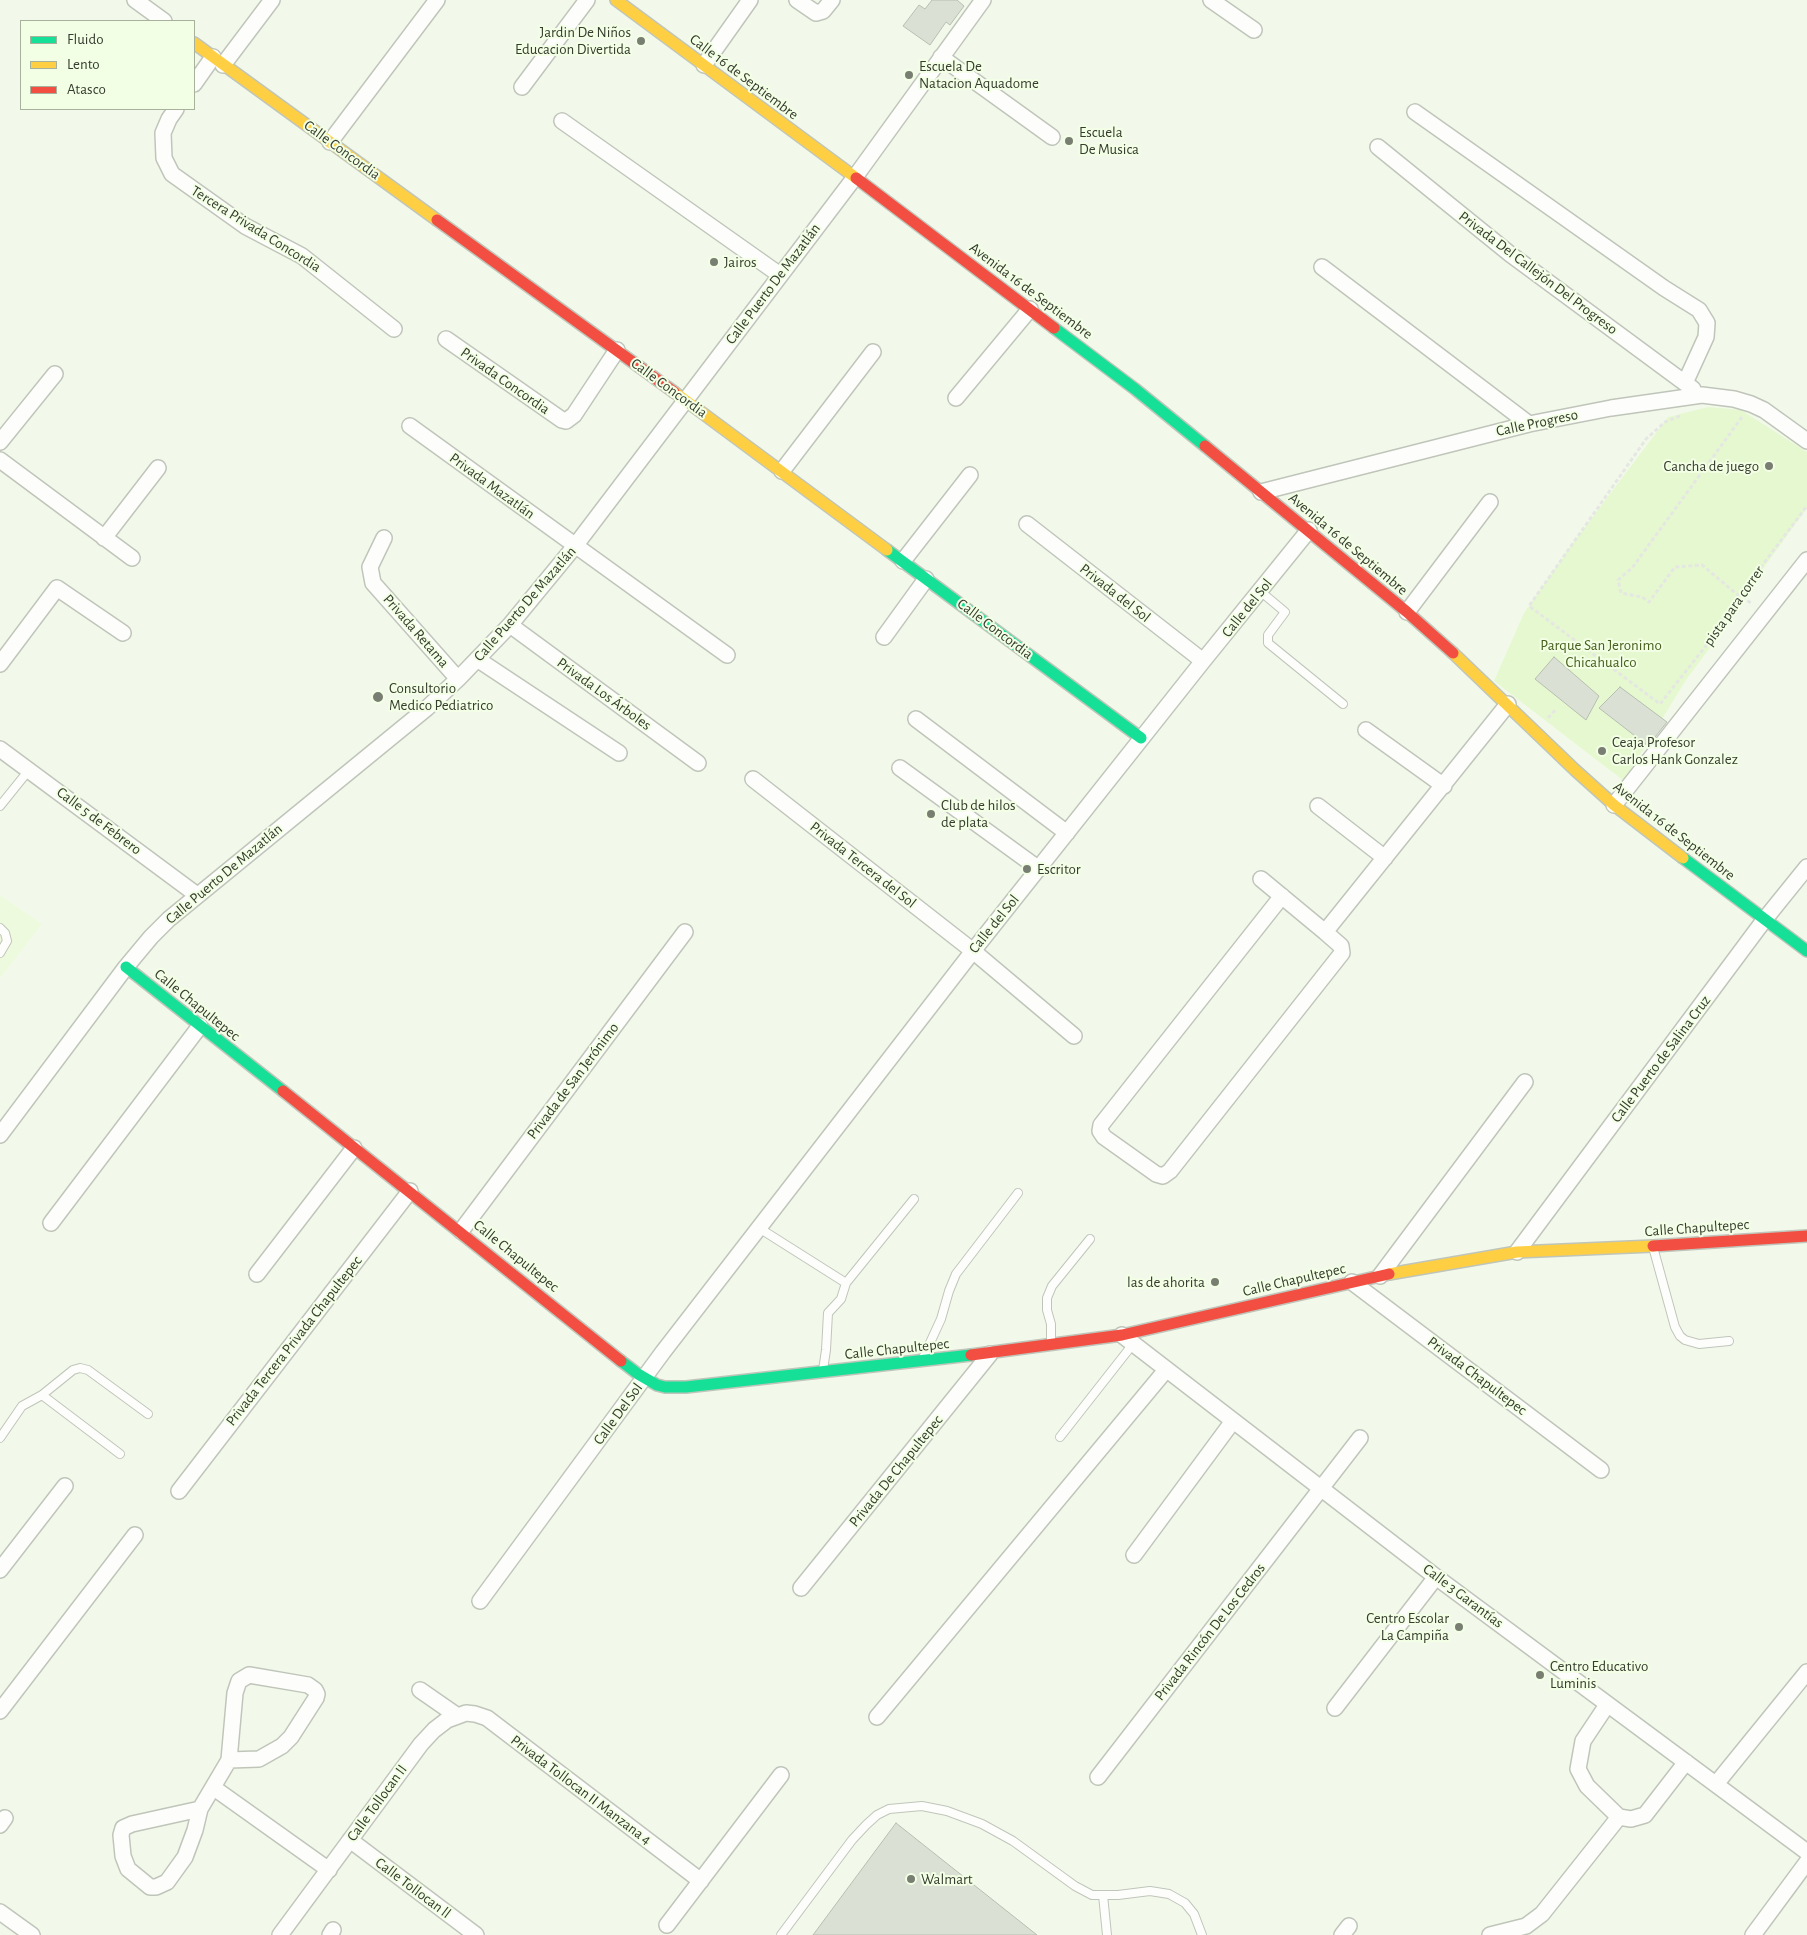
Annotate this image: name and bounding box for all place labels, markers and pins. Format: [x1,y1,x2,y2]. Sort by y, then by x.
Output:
place label: Jardin De Niños Educacion Divertida [515,23,631,58]
marker: Jardin De Niños Educacion Divertida [635,35,647,47]
place label: Escuela De Natacion Aquadome [919,57,1039,92]
marker: Escuela De Natacion Aquadome [903,69,915,81]
place label: Escuela De Musica [1079,123,1139,158]
marker: Escuela De Musica [1063,135,1075,147]
place label: Jairos [724,253,757,271]
marker: Jairos [708,256,720,268]
place label: Cancha de juego [1663,457,1759,475]
marker: Cancha de juego [1763,460,1775,472]
place label: Consultorio Medico Pediatrico [389,679,493,714]
marker: Consultorio Medico Pediatrico [371,690,385,704]
place label: Ceaja Profesor Carlos Hank Gonzalez [1612,733,1738,768]
marker: Ceaja Profesor Carlos Hank Gonzalez [1596,745,1608,757]
place label: Club de hilos de plata [941,796,1016,831]
marker: Club de hilos de plata [925,808,937,820]
place label: Escritor [1037,860,1081,878]
marker: Escritor [1021,863,1033,875]
place label: las de ahorita [1127,1273,1205,1291]
marker: las de ahorita [1209,1276,1221,1288]
place label: Centro Escolar La Campiña [1366,1609,1449,1644]
marker: Centro Escolar La Campiña [1453,1621,1465,1633]
place label: Centro Educativo Luminis [1550,1657,1648,1692]
marker: Centro Educativo Luminis [1534,1669,1546,1681]
place label: Walmart [921,1870,973,1888]
marker: Walmart [905,1873,917,1885]

